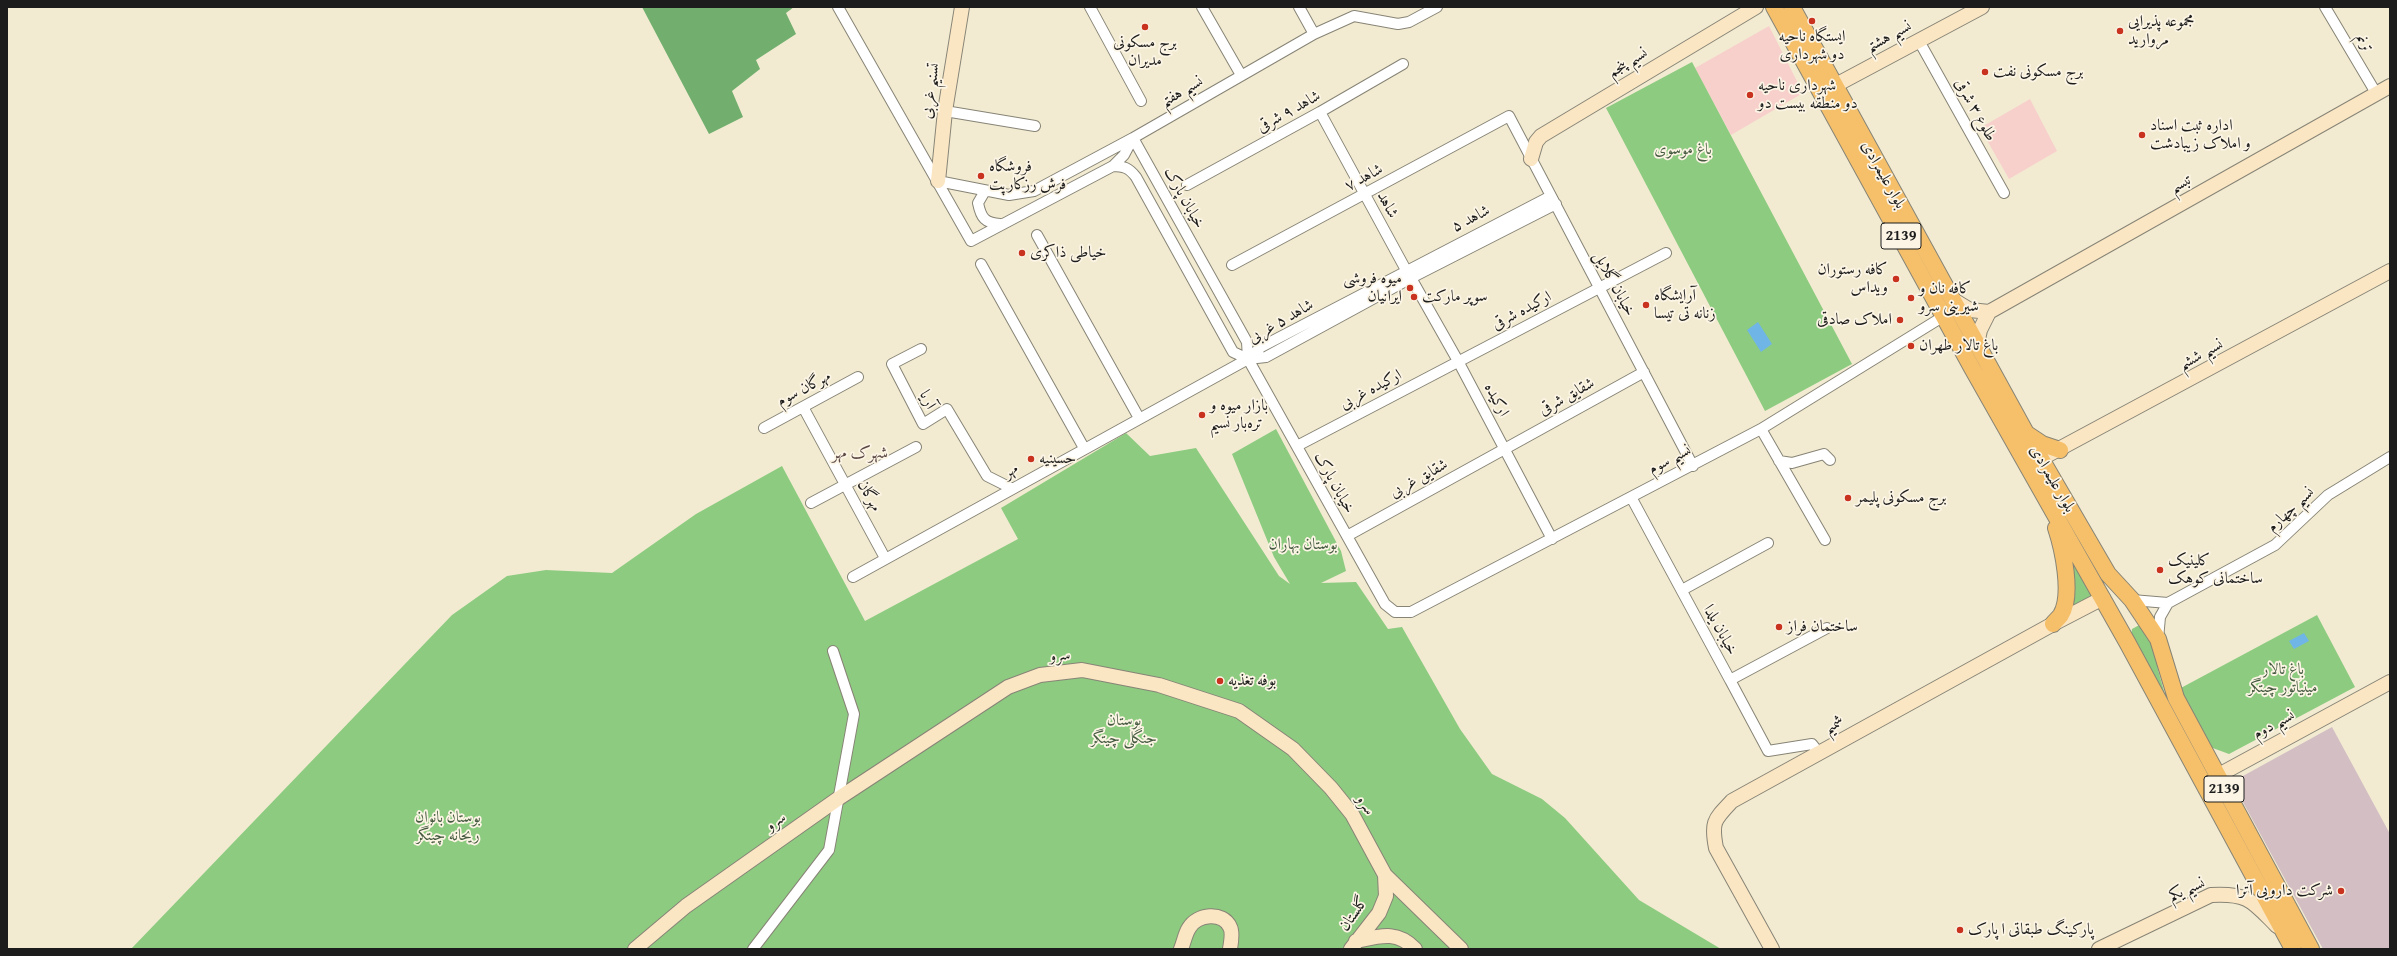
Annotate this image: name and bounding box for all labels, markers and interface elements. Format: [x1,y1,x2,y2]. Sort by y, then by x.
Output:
place label: مجموعه پذیرایی مروارید [2128,12,2194,50]
marker: ایستگاه ناحیه دو شهرداری [1807,16,1817,26]
street label: نسیم هشتم [1863,17,1915,57]
marker: برج مسکونی مدیران [1140,22,1150,32]
marker: مجموعه پذیرایی مروارید [2115,26,2125,36]
place label: ایستگاه ناحیه دو شهرداری [1779,27,1845,65]
street label: ترنم [2351,30,2377,56]
place label: برج مسکونی مدیران [1113,33,1177,71]
street label: نسیم پنجم [1605,44,1651,82]
street label: تسنیم غربی [918,62,944,120]
place label: برج مسکونی نفت [1993,62,2083,82]
marker: برج مسکونی نفت [1980,67,1990,77]
street label: نسیم هفتم [1157,72,1207,112]
street label: طلوع ۳ شرقی [1950,75,2000,145]
place label: شهرداری ناحیه دو منطقه بیست دو [1758,76,1858,114]
street label: شاهد ۹ شرقی [1254,87,1324,137]
marker: شهرداری ناحیه دو منطقه بیست دو [1745,90,1755,100]
place label: اداره ثبت اسناد و املاک زیبادشت [2150,116,2251,154]
marker: اداره ثبت اسناد و املاک زیبادشت [2137,130,2147,140]
street label: بلوار علیمرادی [1857,138,1909,212]
park label: باغ موسوی [1654,140,1712,160]
place label: فروشگاه فرش رزکارپت [989,157,1066,195]
street label: شاهد ۷ [1342,160,1386,196]
street label: خیابان پارک [1159,164,1209,232]
street label: تبسم [2166,170,2196,198]
marker: فروشگاه فرش رزکارپت [976,171,986,181]
street label: شاهد [1372,188,1402,222]
street label: شاهد ۵ [1449,201,1493,237]
road number: 2139 [1881,223,1921,249]
place label: خیاطی ذاکری [1030,243,1106,263]
marker: خیاطی ذاکری [1017,248,1027,258]
street label: خیابان گلایل [1589,248,1639,320]
place label: کافه رستوران ویداس [1817,260,1888,298]
place label: میوه فروشی ایرانیان [1343,269,1402,307]
marker: کافه رستوران ویداس [1891,274,1901,284]
place label: کافه نان و شیرینی سرو [1919,279,1979,317]
marker: میوه فروشی ایرانیان [1405,283,1415,293]
place label: آرایشگاه زنانه تی تیسا [1654,286,1716,324]
place label: سوپر مارکت [1422,287,1488,307]
street label: ارکیده شرقی [1489,287,1555,335]
marker: سوپر مارکت [1409,292,1419,302]
marker: کافه نان و شیرینی سرو [1906,293,1916,303]
street label: شاهد ۵ غربی [1245,296,1317,348]
marker: آرایشگاه زنانه تی تیسا [1641,300,1651,310]
place label: املاک صادقی [1817,310,1892,330]
marker: املاک صادقی [1895,315,1905,325]
street label: نسیم ششم [2175,335,2227,375]
place label: باغ تالار طهران [1919,336,1998,356]
marker: باغ تالار طهران [1906,341,1916,351]
street label: ارکیده غربی [1337,366,1405,414]
street label: مهرگان سوم [774,367,834,411]
street label: شقایق شرقی [1536,374,1598,420]
street label: ارکیده [1479,380,1513,420]
street label: آریا [914,387,940,413]
place label: بازار میوه و تره‌بار نسیم [1210,396,1268,434]
marker: بازار میوه و تره‌بار نسیم [1197,410,1207,420]
street label: نسیم سوم [1645,441,1695,479]
street label: بلوار علیمرادی [2025,442,2079,516]
district label: شهرک مهر [832,444,888,464]
place label: حسینیه [1039,449,1076,469]
street label: خیابان پارک [1309,449,1359,517]
marker: حسینیه [1026,454,1036,464]
street label: شقایق غربی [1387,455,1451,503]
street label: مهر [1000,459,1022,483]
street label: مهرگان [853,477,885,515]
street label: نسیم چهارم [2263,483,2319,537]
place label: برج مسکونی پلیمر [1856,488,1946,508]
marker: برج مسکونی پلیمر [1843,493,1853,503]
park label: بوستان بهاران [1268,535,1338,555]
place label: کلینیک ساختمانی کوهک [2168,551,2263,589]
marker: کلینیک ساختمانی کوهک [2155,565,2165,575]
street label: خیابان یلدا [1699,601,1741,659]
place label: ساختمان فراز [1787,617,1858,637]
marker: ساختمان فراز [1774,622,1784,632]
street label: سرو [1049,645,1071,667]
park label: باغ تالار مینیاتور چیتگر [2249,660,2317,698]
place label: بوفه تغذیه [1228,671,1276,691]
marker: بوفه تغذیه [1215,676,1225,686]
street label: نسیم دوم [2250,706,2298,744]
park label: بوستان جنگلی چیتگر [1091,711,1157,749]
street label: شمیم [1821,712,1847,738]
road number: 2139 [2204,776,2244,802]
street label: سرو [1351,791,1379,819]
park label: بوستان بانوان ریحانه چیتگر [415,808,481,846]
street label: سرو [762,808,790,836]
street label: نسیم یکم [2166,874,2208,906]
place label: شرکت دارویی آترا [2236,881,2333,901]
marker: شرکت دارویی آترا [2336,886,2346,896]
street label: گلستان [1335,893,1373,935]
place label: پارکینگ طبقاتی ا پارک [1968,920,2094,940]
marker: پارکینگ طبقاتی ا پارک [1955,925,1965,935]

